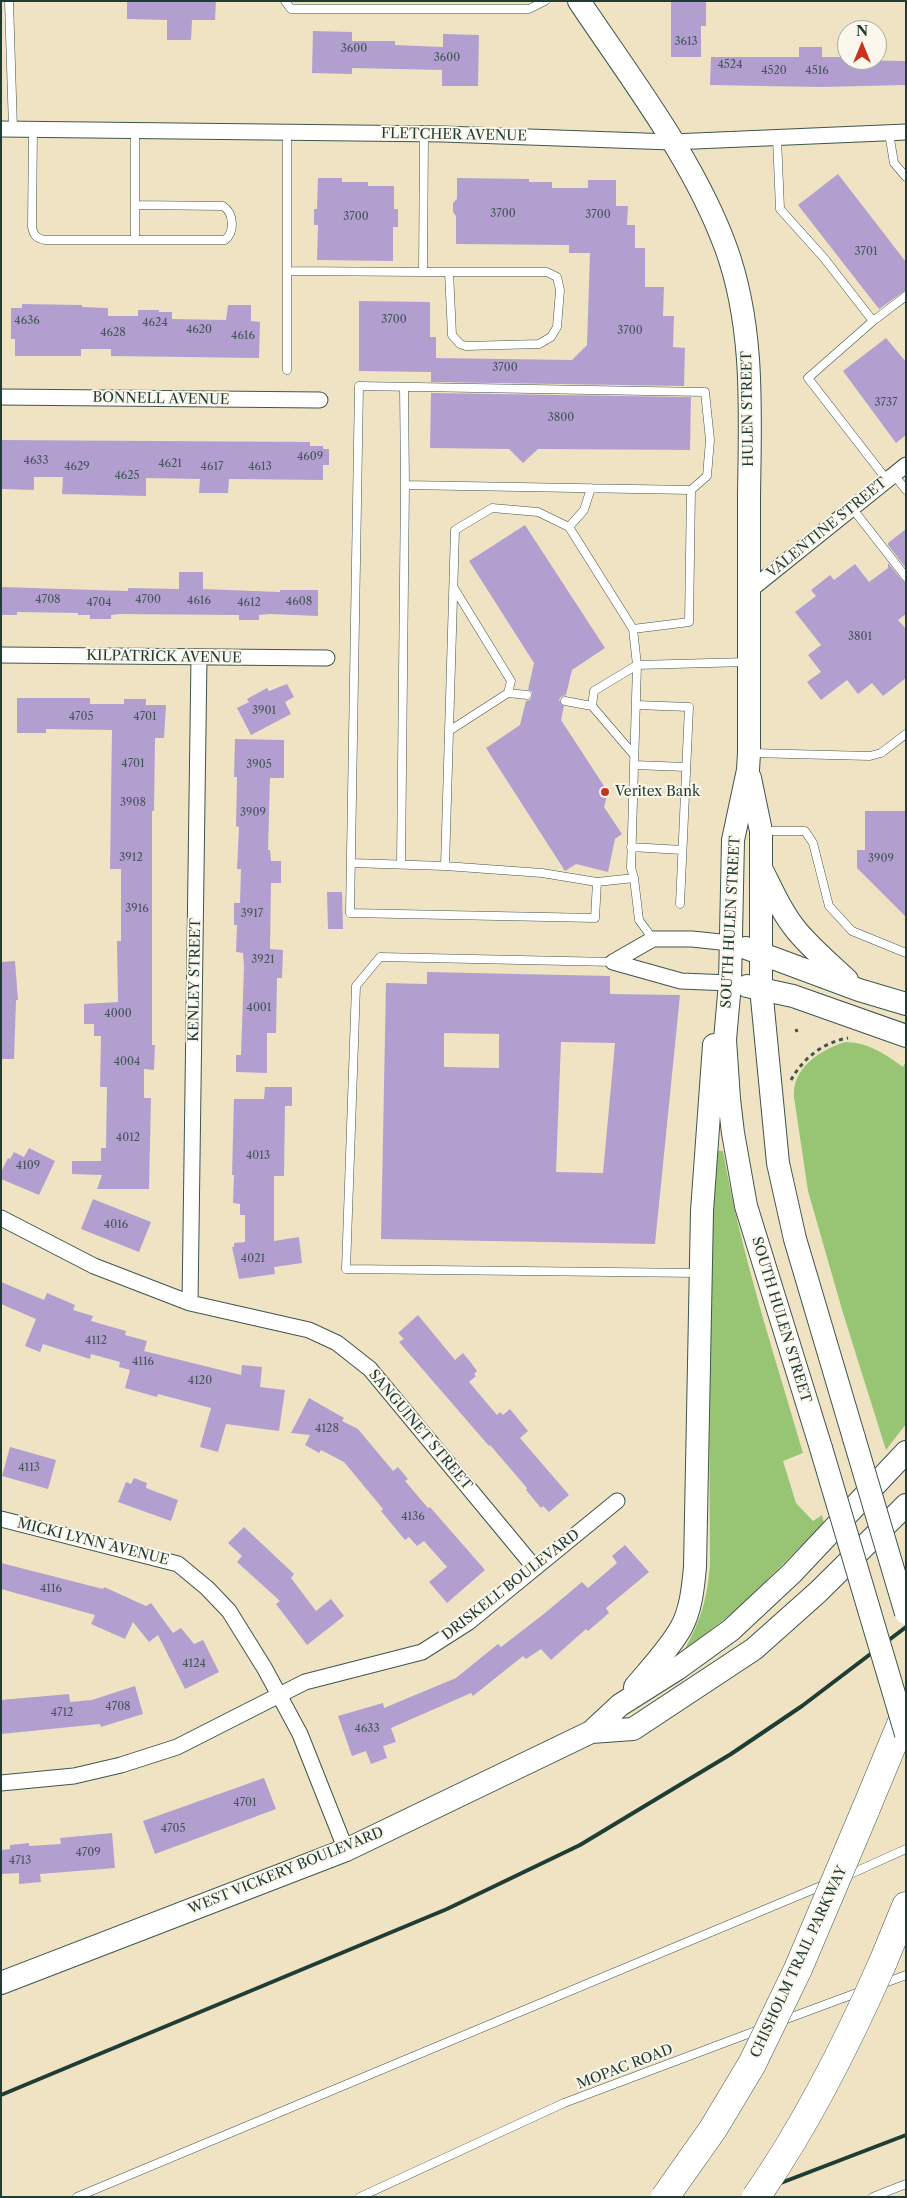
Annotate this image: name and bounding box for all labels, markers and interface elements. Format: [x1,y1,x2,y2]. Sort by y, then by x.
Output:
north arrow [837,20,887,70]
text: N [856,22,868,40]
house number: 3613 [674,35,698,49]
house number: 3600 [341,42,367,56]
house number: 3600 [434,51,460,65]
house number: 4524 [717,58,743,72]
house number: 4520 [761,64,787,78]
house number: 4516 [805,64,829,78]
street label: FLETCHER AVENUE [381,125,527,145]
house number: 3700 [490,207,516,221]
house number: 3700 [585,208,611,222]
house number: 3700 [343,210,369,224]
house number: 3701 [854,245,878,259]
house number: 3700 [381,313,407,327]
house number: 4636 [14,314,40,328]
house number: 4624 [142,316,168,330]
house number: 4620 [186,323,212,337]
house number: 3700 [617,324,643,338]
house number: 4628 [100,326,126,340]
house number: 4616 [231,329,255,343]
street label: HULEN STREET [739,351,757,467]
house number: 3700 [492,361,518,375]
street label: BONNELL AVENUE [92,389,230,409]
house number: 3737 [875,396,897,410]
house number: 3800 [548,411,574,425]
house number: 4609 [297,450,323,464]
house number: 4633 [24,454,48,468]
house number: 4621 [158,457,182,471]
house number: 4629 [64,460,90,474]
house number: 4617 [201,460,223,474]
house number: 4613 [248,460,272,474]
house number: 4625 [114,469,140,483]
street label: VALENTINE STREET [764,474,890,582]
house number: 4708 [35,593,61,607]
house number: 4700 [135,593,161,607]
house number: 4616 [187,594,211,608]
house number: 4608 [286,595,312,609]
house number: 4704 [86,596,112,610]
house number: 4612 [237,596,261,610]
house number: 3801 [848,630,872,644]
street label: KILPATRICK AVENUE [86,647,242,667]
house number: 3901 [252,704,276,718]
house number: 4705 [69,710,93,724]
house number: 4701 [133,710,157,724]
house number: 4701 [121,757,145,771]
house number: 3905 [246,758,272,772]
place label: Veritex Bank [615,784,700,800]
marker: Veritex Bank [599,786,611,798]
house number: 3908 [120,796,146,810]
house number: 3909 [240,806,266,820]
street label: SOUTH HULEN STREET [718,835,744,1009]
house number: 3912 [119,851,143,865]
house number: 3909 [868,852,894,866]
house number: 3916 [125,902,149,916]
house number: 3917 [241,907,263,921]
street label: KENLEY STREET [186,918,204,1042]
house number: 3921 [251,953,275,967]
house number: 4001 [247,1001,271,1015]
house number: 4000 [104,1007,132,1021]
house number: 4004 [114,1055,140,1069]
house number: 4012 [116,1131,140,1145]
house number: 4013 [246,1149,270,1163]
house number: 4109 [16,1159,40,1173]
house number: 4016 [104,1218,128,1232]
street label: SOUTH HULEN STREET [748,1235,814,1405]
house number: 4021 [241,1252,265,1266]
house number: 4112 [85,1334,107,1348]
house number: 4116 [132,1355,154,1369]
street label: SANGUINET STREET [365,1367,475,1493]
house number: 4120 [188,1374,212,1388]
house number: 4128 [315,1422,339,1436]
house number: 4113 [18,1461,40,1475]
house number: 4136 [401,1510,425,1524]
street label: MICKI LYNN AVENUE [15,1515,171,1569]
street label: DRISKELL BOULEVARD [439,1526,583,1644]
house number: 4116 [40,1582,62,1596]
house number: 4124 [182,1657,206,1671]
house number: 4708 [105,1700,131,1714]
house number: 4712 [51,1706,73,1720]
house number: 4633 [355,1722,379,1736]
house number: 4701 [233,1796,257,1810]
house number: 4705 [161,1822,185,1836]
street label: WEST VICKERY BOULEVARD [186,1824,386,1918]
house number: 4709 [75,1846,101,1860]
house number: 4713 [9,1854,31,1868]
street label: CHISHOLM TRAIL PARKWAY [747,1864,851,2060]
street label: MOPAC ROAD [575,2041,675,2093]

